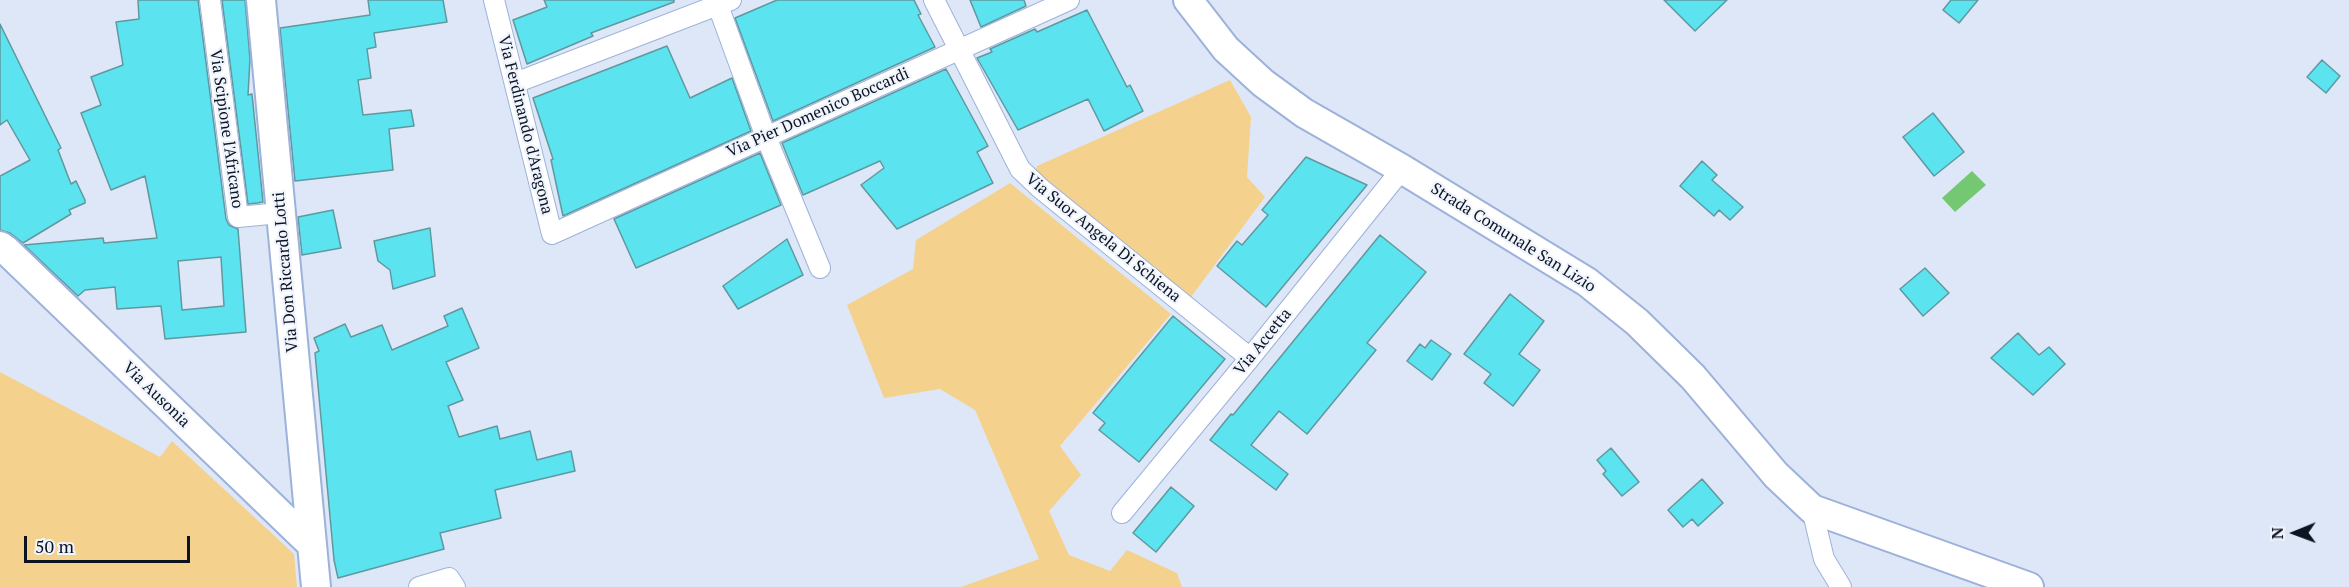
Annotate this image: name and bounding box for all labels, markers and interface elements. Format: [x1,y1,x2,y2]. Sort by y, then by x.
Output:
street label: Via Ferdinando d'Aragona [493,34,557,216]
street label: Via Scipione l'Africano [205,48,247,210]
street label: Via Pier Domenico Boccardi [724,64,912,162]
street label: Via Suor Angela Di Schiena [1022,170,1184,306]
street label: Strada Comunale San Lizio [1427,179,1599,297]
street label: Via Don Riccardo Lotti [269,191,303,353]
street label: Via Accetta [1230,305,1296,379]
street label: Via Ausonia [118,358,194,432]
north arrow [2265,503,2325,563]
scale bar [27,524,194,562]
text: N [2266,527,2288,540]
text: 50 m [35,534,74,558]

